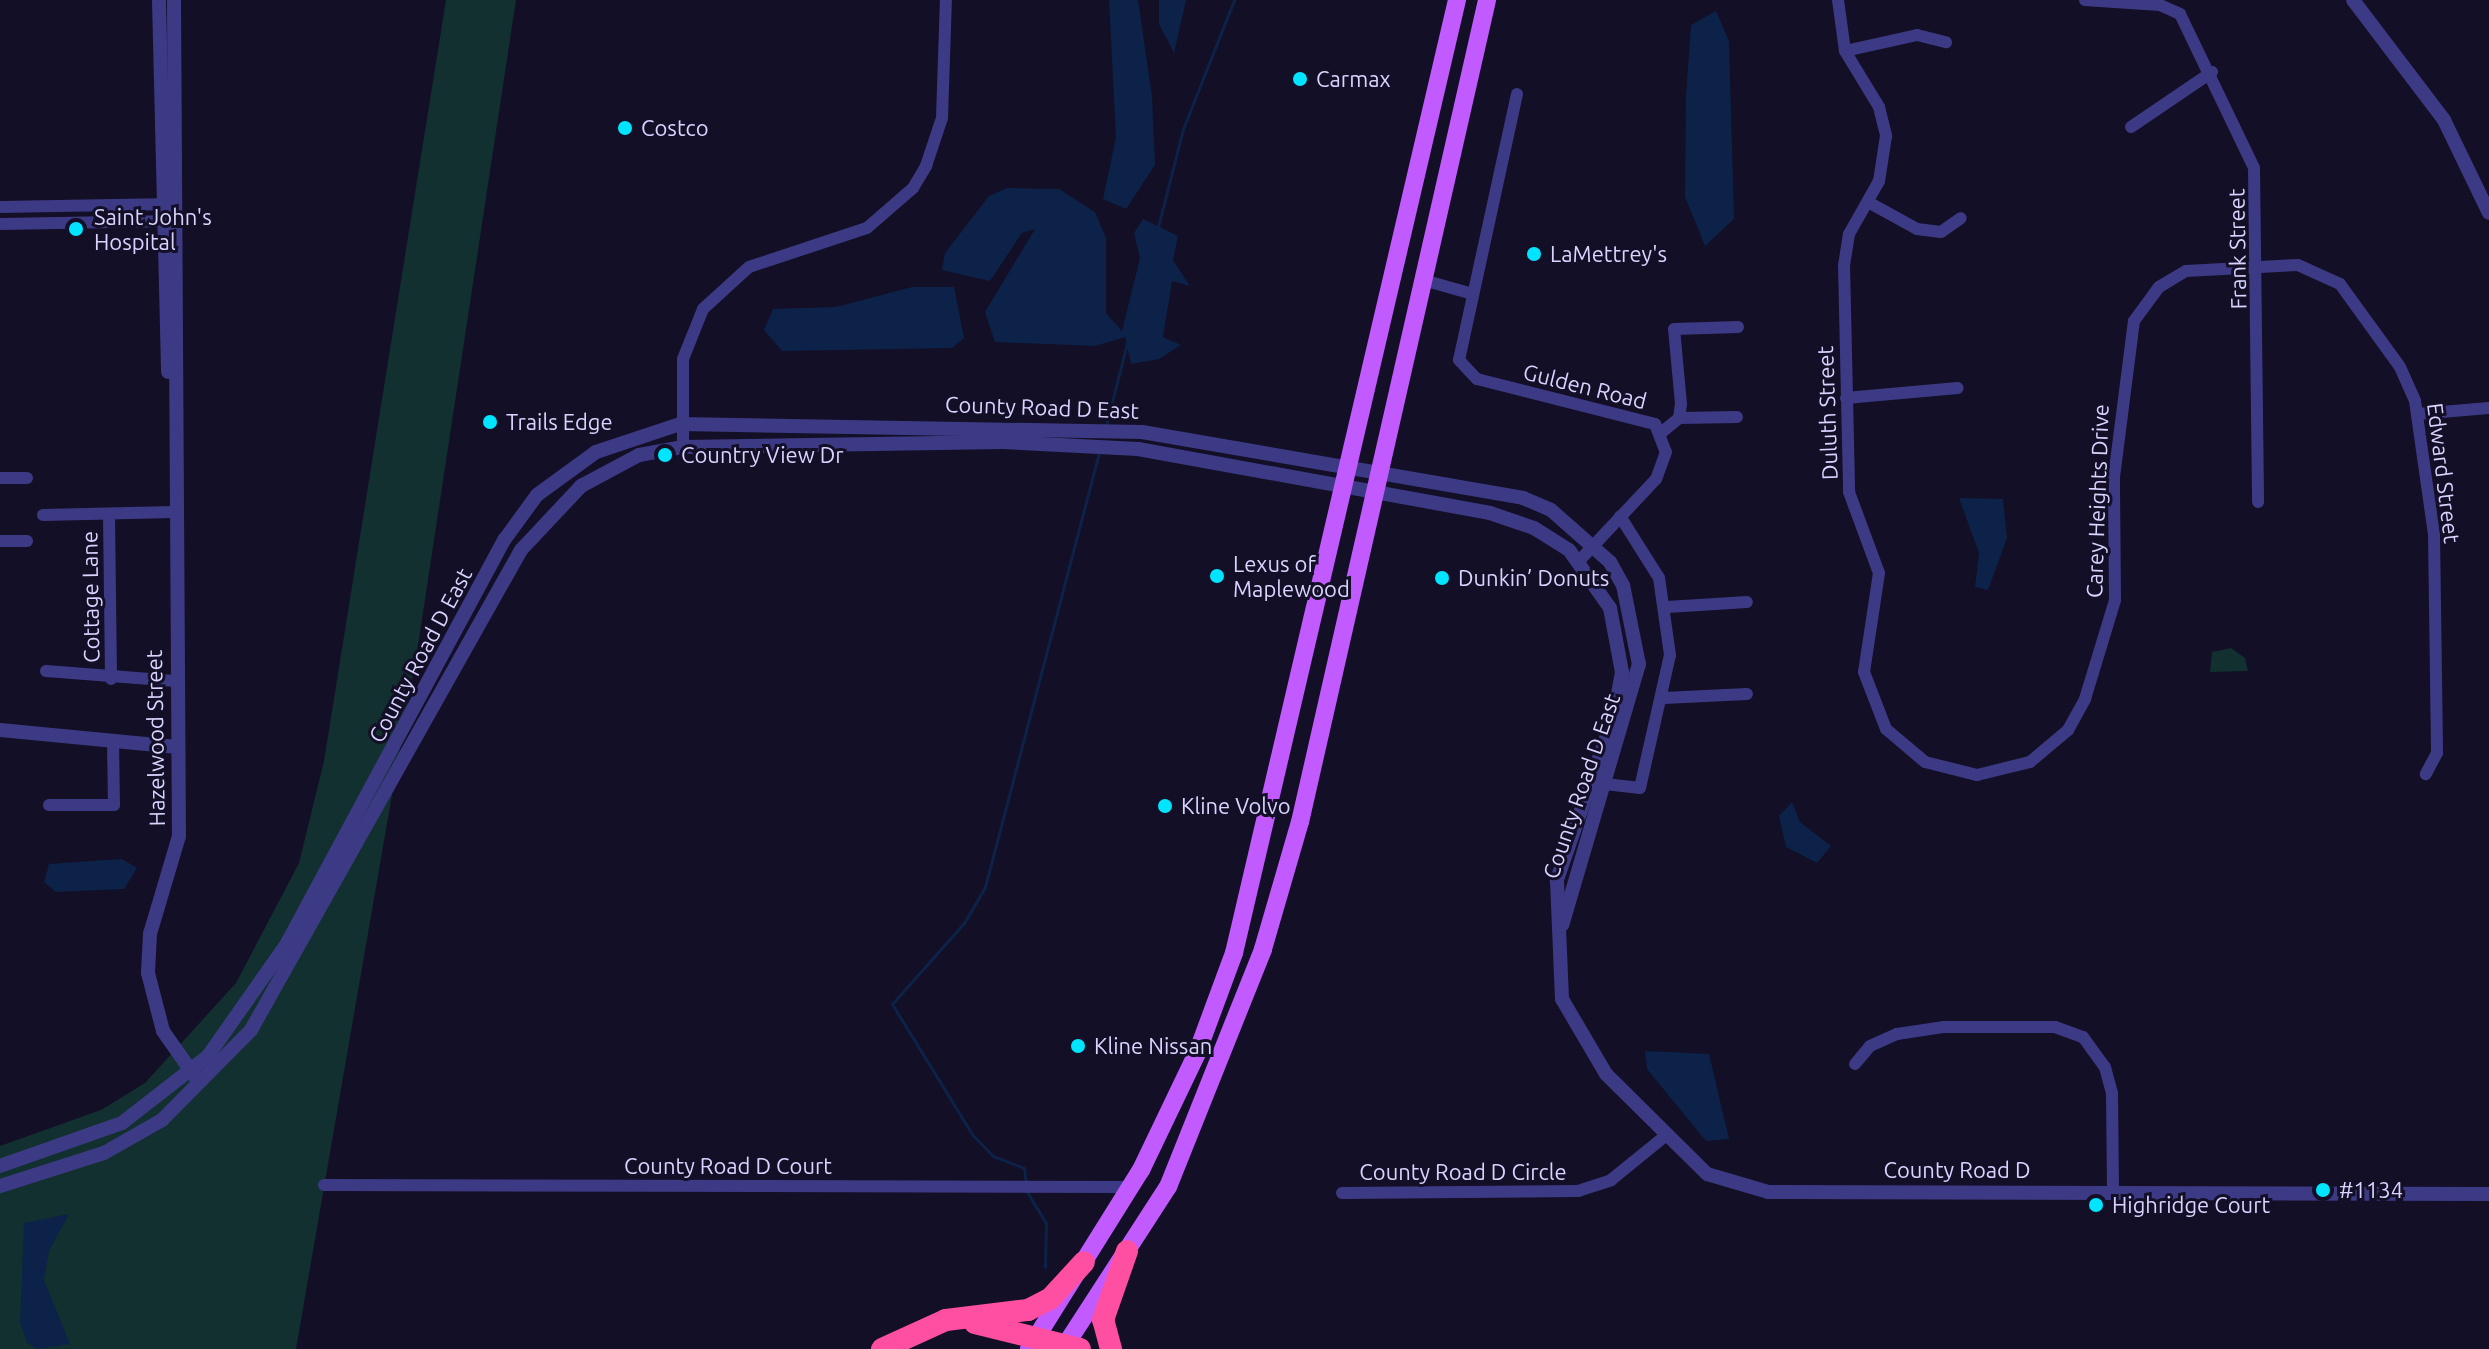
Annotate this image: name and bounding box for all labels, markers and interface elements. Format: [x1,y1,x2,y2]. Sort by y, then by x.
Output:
place label: Carmax [1316,66,1391,92]
marker: Carmax [1291,70,1309,88]
place label: Costco [641,115,709,141]
marker: Costco [616,119,634,137]
street label: Frank Street [2223,188,2251,310]
place label: Saint John's Hospital [94,203,212,254]
marker: Saint John's Hospital [65,218,87,240]
place label: LaMettrey's [1550,241,1667,267]
marker: LaMettrey's [1525,245,1543,263]
street label: Duluth Street [1811,346,1843,480]
street label: Gulden Road [1521,358,1649,414]
street label: County Road D East [945,390,1139,424]
street label: Edward Street [2422,401,2466,545]
street label: Carey Heights Drive [2080,404,2114,598]
place label: Trails Edge [506,409,613,435]
marker: Trails Edge [481,413,499,431]
place label: Country View Dr [681,442,844,468]
marker: Country View Dr [656,446,674,464]
street label: Cottage Lane [76,531,104,663]
place label: Lexus of Maplewood [1233,550,1350,602]
street label: County Road D East [363,563,477,747]
place label: Dunkin’ Donuts [1458,565,1609,591]
marker: Lexus of Maplewood [1208,567,1226,585]
marker: Dunkin’ Donuts [1433,569,1451,587]
street label: Hazelwood Street [140,649,170,827]
street label: County Road D East [1537,690,1625,882]
place label: Kline Volvo [1181,793,1291,819]
marker: Kline Volvo [1156,797,1174,815]
place label: Kline Nissan [1094,1033,1212,1059]
marker: Kline Nissan [1069,1037,1087,1055]
street label: County Road D Court [624,1153,832,1179]
street label: County Road D [1883,1157,2031,1183]
street label: County Road D Circle [1359,1159,1567,1185]
place label: #1134 [2339,1177,2403,1203]
marker: #1134 [2314,1181,2332,1199]
place label: Highridge Court [2112,1192,2270,1218]
marker: Highridge Court [2087,1196,2105,1214]

